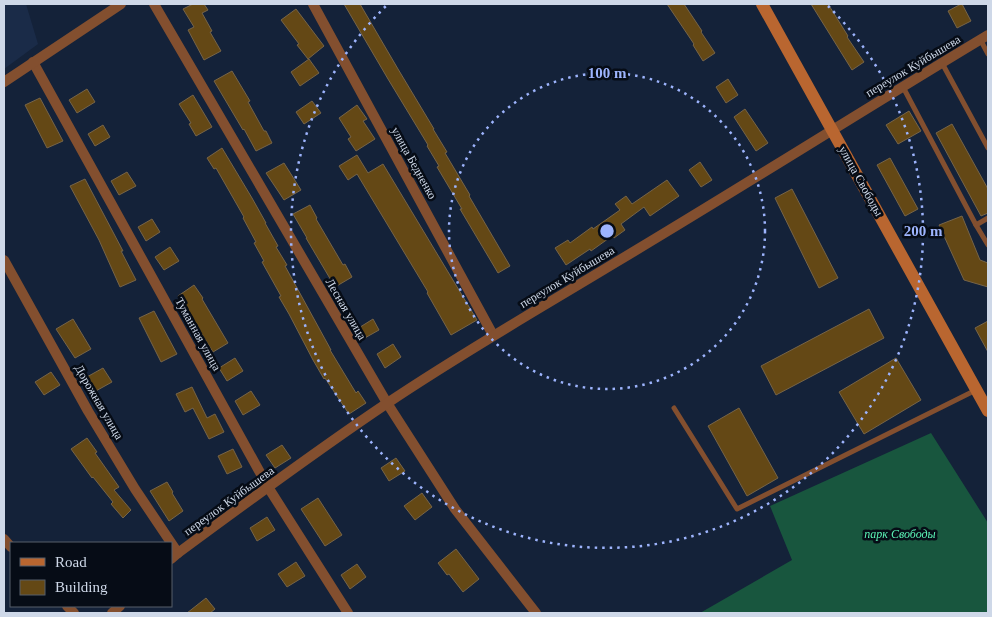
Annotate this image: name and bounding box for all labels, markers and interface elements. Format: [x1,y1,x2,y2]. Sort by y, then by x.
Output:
street label: переулок Куйбышева [863,32,964,100]
text: 100 m [588,65,627,81]
street label: улица Бедненко [388,125,440,201]
street label: улица Свободы [836,143,886,219]
centre of rings [598,222,616,240]
text: 200 m [904,223,943,239]
street label: переулок Куйбышева [517,243,618,311]
street label: Лесная улица [323,276,370,343]
street label: Туманная улица [172,295,224,374]
street label: Дорожная улица [72,362,126,442]
street label: переулок Куйбышева [181,463,277,538]
park label: парк Свободы [864,527,936,541]
legend [10,542,172,607]
text: Road [55,554,87,570]
text: Building [55,579,108,595]

